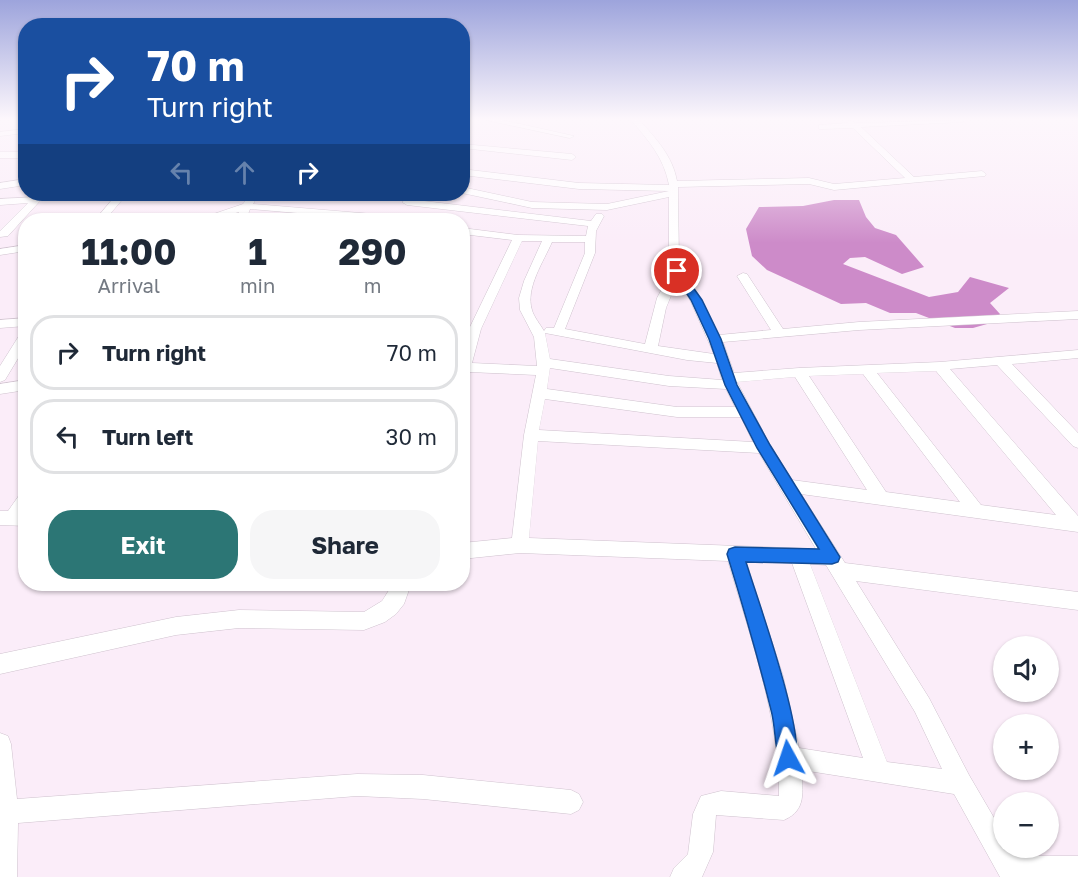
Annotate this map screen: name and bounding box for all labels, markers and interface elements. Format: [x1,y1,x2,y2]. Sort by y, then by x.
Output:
text: 70 m [147,40,244,90]
icon: right [48,42,126,120]
text: Turn right [147,91,273,123]
icon: left [165,156,198,189]
icon: ahead [228,156,261,189]
icon: right [291,156,324,189]
text: 11:00 [81,230,177,273]
text: 1 [248,230,267,273]
text: 290 [338,230,407,273]
pin [651,245,702,296]
icon: arrive [660,254,693,287]
text: Arrival [98,273,160,297]
text: min [240,273,275,297]
text: m [364,273,381,297]
icon: right [51,336,84,369]
text: Turn right [102,339,206,366]
text: 70 m [387,339,437,366]
icon: left [51,420,84,453]
text: Turn left [102,423,193,450]
text: 30 m [386,423,437,450]
button: Exit [48,510,238,579]
button: Share [250,510,440,579]
map controls [993,636,1059,858]
button: sound [993,636,1059,702]
button: + [993,714,1059,780]
position arrow [756,726,820,790]
button: − [993,792,1059,858]

